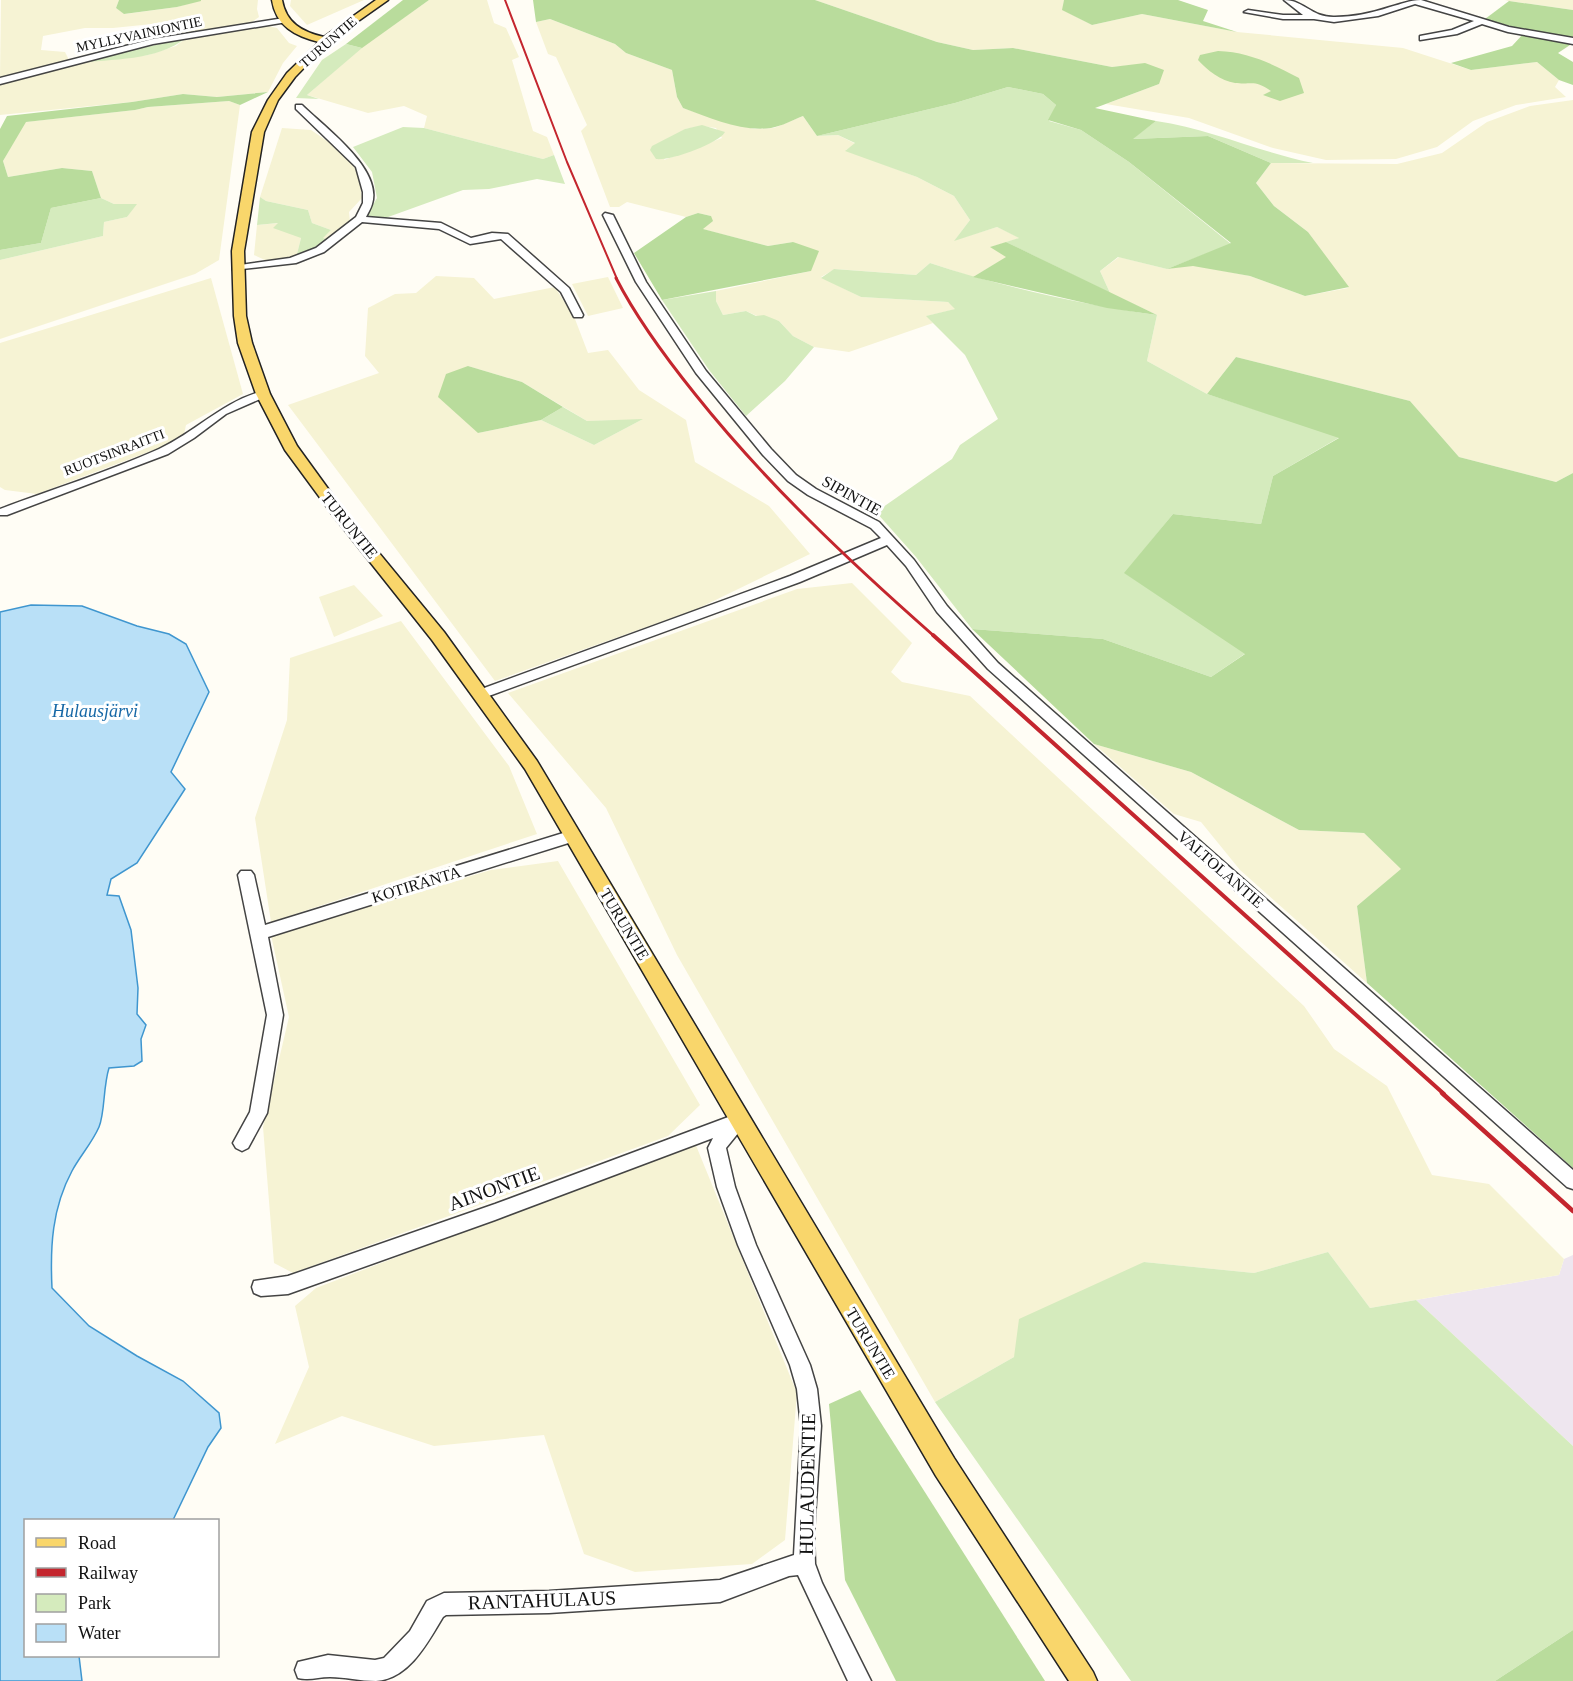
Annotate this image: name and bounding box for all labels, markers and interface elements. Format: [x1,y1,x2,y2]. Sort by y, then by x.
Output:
street label: MYLLYVAINIONTIE [75,14,203,55]
street label: TURUNTIE [297,14,360,71]
street label: RUOTSINRAITTI [62,426,167,479]
street label: SIPINTIE [819,472,884,519]
street label: TURUNTIE [318,489,381,562]
water label: Hulausjärvi [51,701,138,721]
street label: VALTOLANTIE [1174,827,1267,911]
street label: KOTIRANTA [370,863,463,906]
street label: TURUNTIE [597,886,652,963]
street label: AINONTIE [445,1161,543,1215]
street label: TURUNTIE [843,1305,898,1382]
street label: HULAUDENTIE [795,1413,819,1555]
legend [24,1519,219,1657]
text: Road [78,1533,116,1553]
text: Railway [78,1563,138,1583]
street label: RANTAHULAUS [467,1586,617,1614]
text: Park [78,1593,111,1613]
text: Water [78,1623,121,1643]

